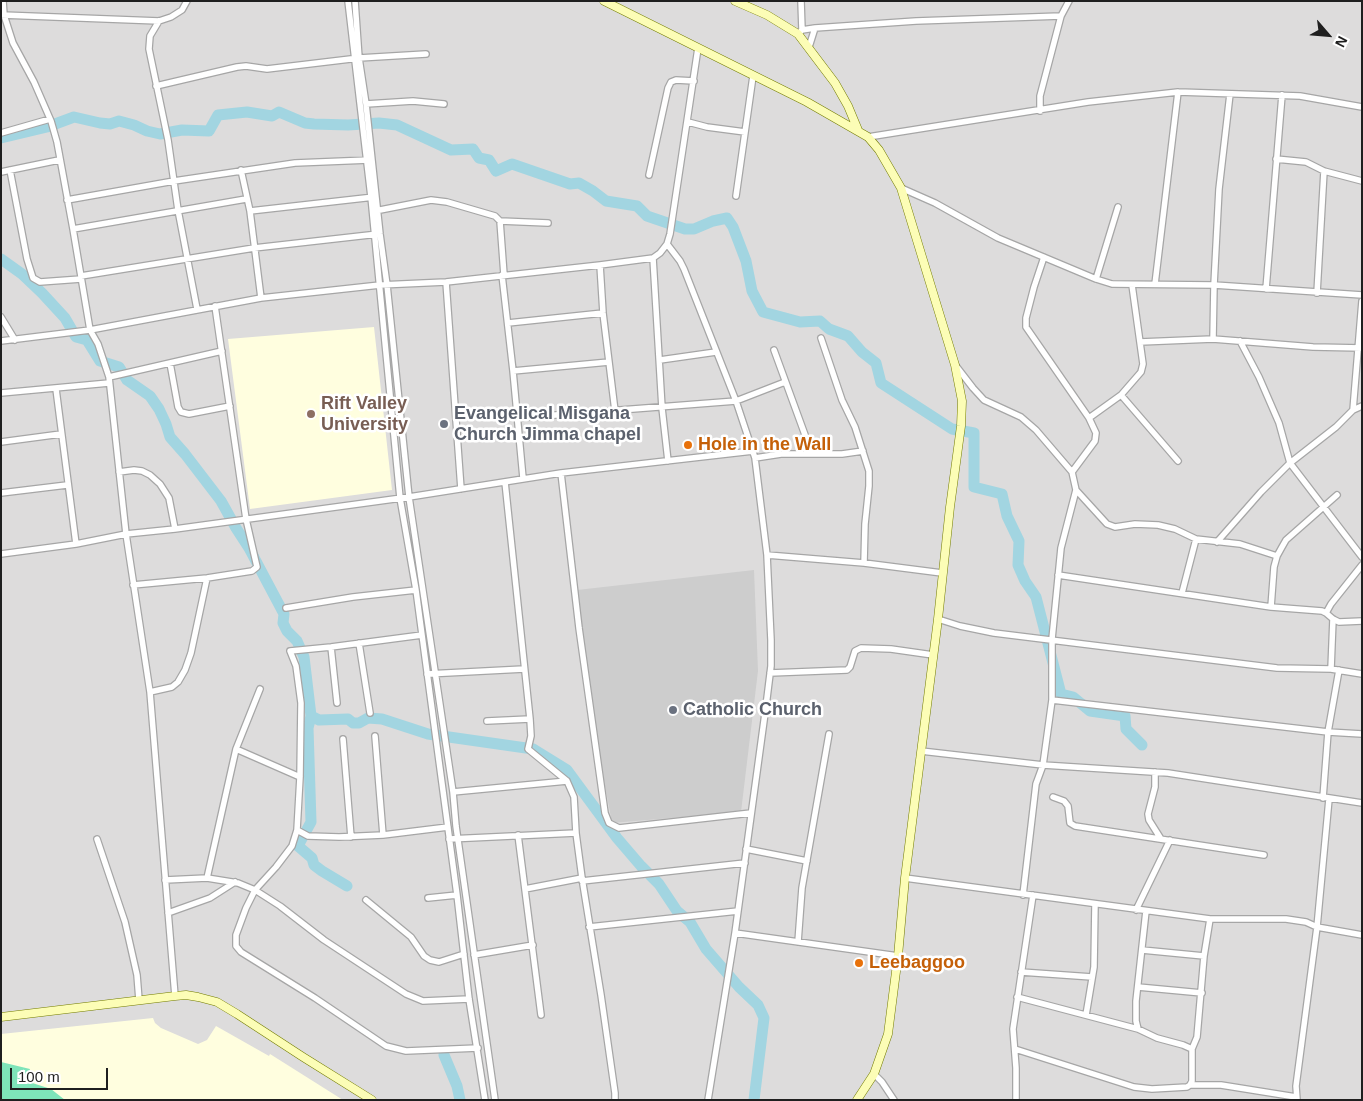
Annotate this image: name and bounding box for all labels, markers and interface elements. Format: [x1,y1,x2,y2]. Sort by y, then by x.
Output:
north arrow [1303,10,1353,60]
text: N [1332,34,1351,50]
place label: Rift Valley University [321,393,408,436]
place label: Evangelical Misgana Church Jimma chapel [454,403,641,446]
marker: Rift Valley University [305,408,317,420]
marker: Evangelical Misgana Church Jimma chapel [438,418,450,430]
place label: Hole in the Wall [698,434,831,456]
marker: Hole in the Wall [682,439,694,451]
place label: Catholic Church [683,699,822,721]
marker: Catholic Church [667,704,679,716]
place label: Leebaggoo [869,952,965,974]
marker: Leebaggoo [853,957,865,969]
scale bar [12,1058,110,1090]
text: 100 m [18,1068,60,1085]

